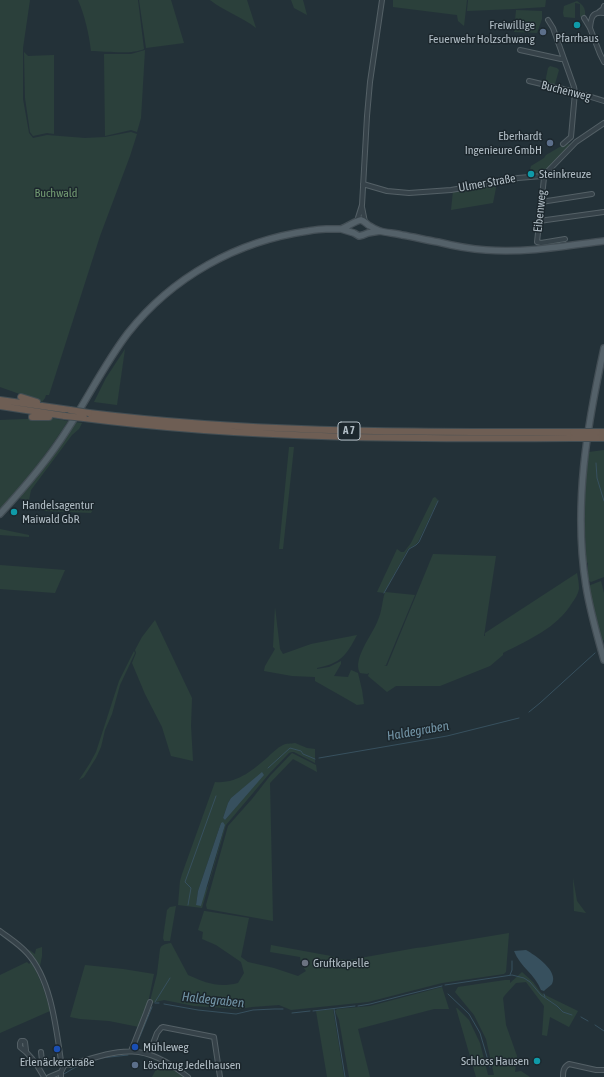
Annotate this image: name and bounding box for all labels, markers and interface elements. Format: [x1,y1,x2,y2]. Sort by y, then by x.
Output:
place label: Freiwillige Feuerwehr Holzschwang [428,18,535,46]
marker: Pfarrhaus [572,20,582,30]
marker: Freiwillige Feuerwehr Holzschwang [538,27,548,37]
place label: Pfarrhaus [555,31,599,45]
street label: Buchenweg [540,78,592,104]
place label: Eberhardt Ingenieure GmbH [465,129,542,157]
marker: Eberhardt Ingenieure GmbH [545,138,555,148]
place label: Steinkreuze [539,167,591,181]
marker: Steinkreuze [526,169,536,179]
street label: Ulmer Straße [457,171,517,195]
park label: Buchwald [34,186,78,200]
street label: Eibenweg [531,189,549,233]
road number: A 7 [338,422,360,440]
place label: Handelsagentur Maiwald GbR [22,498,93,526]
marker: Handelsagentur Maiwald GbR [9,507,19,517]
water label: Haldegraben [386,718,450,744]
place label: Gruftkapelle [313,956,369,970]
marker: Gruftkapelle [300,958,310,968]
water label: Haldegraben [181,989,245,1011]
place label: Mühleweg [143,1040,189,1054]
marker: Mühleweg [130,1042,140,1052]
marker: Erlenäckerstraße [52,1044,62,1054]
place label: Schloss Hausen [461,1054,529,1068]
place label: Erlenäckerstraße [20,1055,94,1069]
marker: Schloss Hausen [532,1056,542,1066]
place label: Löschzug Jedelhausen [143,1058,241,1072]
marker: Löschzug Jedelhausen [130,1060,140,1070]

